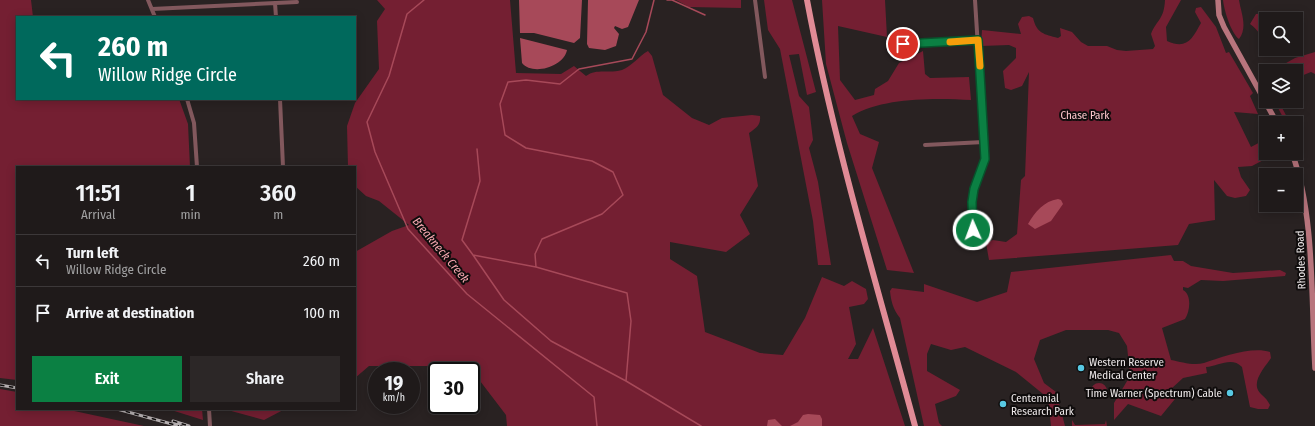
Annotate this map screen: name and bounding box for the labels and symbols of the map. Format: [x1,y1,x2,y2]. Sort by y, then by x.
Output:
pin [886,27,920,61]
park label: Chase Park [1061,109,1110,122]
position arrow [952,209,994,251]
water label: Breakneck Creek [410,215,472,286]
street label: Rhodes Road [1293,230,1309,290]
place label: Western Reserve Medical Center [1089,356,1164,382]
speed limit sign: 30 [428,362,480,414]
marker: Western Reserve Medical Center [1076,363,1086,373]
place label: Time Warner (Spectrum) Cable [1086,387,1222,400]
marker: Time Warner (Spectrum) Cable [1225,388,1235,398]
place label: Centennial Research Park [1011,392,1075,418]
marker: Centennial Research Park [998,399,1008,409]

